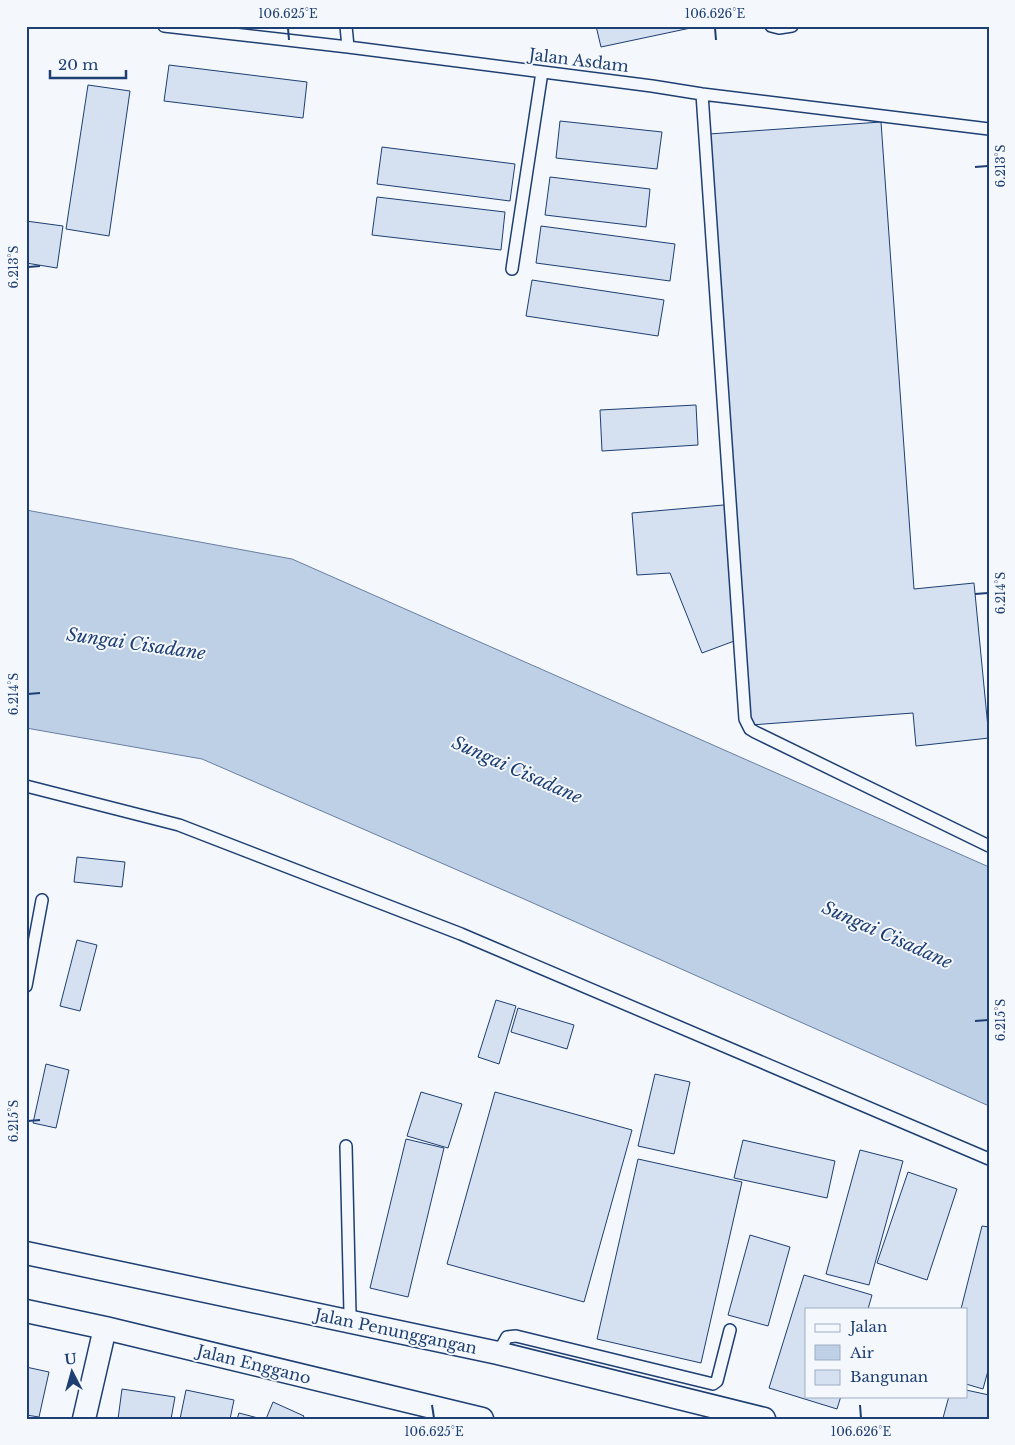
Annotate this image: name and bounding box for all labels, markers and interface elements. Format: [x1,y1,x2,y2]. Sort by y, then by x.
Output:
text: 106.625°E [258,6,318,21]
text: 106.626°E [685,6,745,21]
street label: Jalan Asdam [526,44,630,76]
scale bar [50,48,126,80]
text: 20 m [58,55,98,74]
text: 6.213°S [993,144,1008,187]
text: 6.213°S [6,245,21,288]
text: 6.214°S [993,572,1008,614]
water label: Sungai Cisadane [65,623,207,665]
text: 6.214°S [6,673,21,715]
water label: Sungai Cisadane [448,731,586,809]
water label: Sungai Cisadane [818,896,956,974]
text: 6.215°S [993,999,1008,1041]
text: 6.215°S [6,1100,21,1142]
street label: Jalan Penunggangan [311,1304,479,1358]
legend [805,1308,968,1398]
text: Jalan [848,1317,887,1336]
street label: Jalan Enggano [193,1340,313,1388]
text: Air [849,1343,875,1362]
north arrow [48,1348,98,1398]
text: U [64,1349,78,1369]
text: Bangunan [850,1367,928,1386]
text: 106.625°E [404,1424,464,1439]
text: 106.626°E [831,1424,891,1439]

